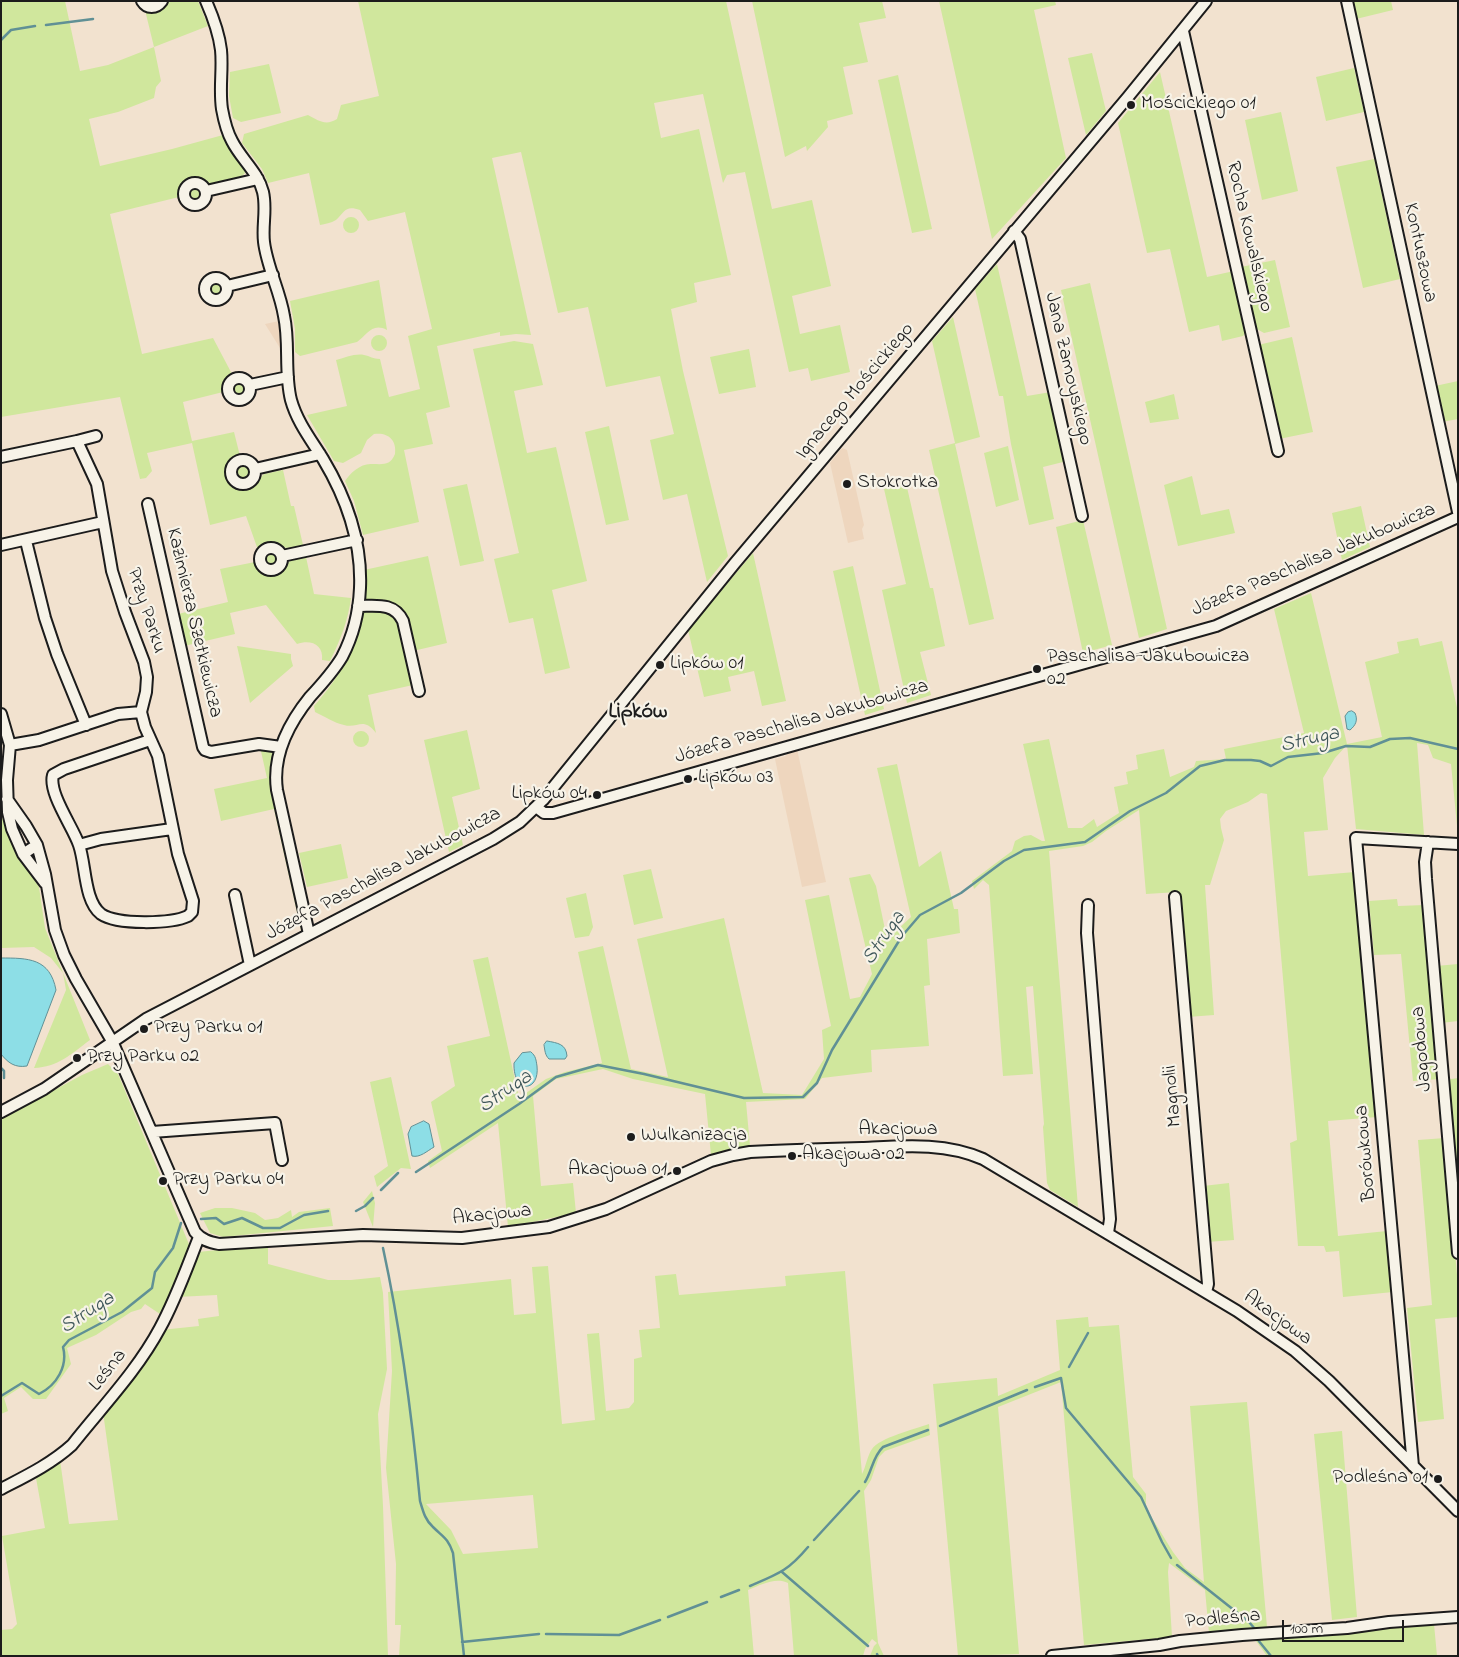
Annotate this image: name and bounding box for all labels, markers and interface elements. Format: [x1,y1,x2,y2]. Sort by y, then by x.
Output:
place label: Mościckiego 01 [1141,93,1256,117]
marker: Mościckiego 01 [1125,99,1137,111]
street label: Rocha Kowalskiego [1219,159,1277,315]
street label: Kontuszowa [1397,201,1441,305]
street label: Jana Zamoyskiego [1038,290,1096,448]
street label: Ignacego Mościckiego [792,319,920,465]
place label: Stokrotka [857,472,938,496]
marker: Stokrotka [841,478,853,490]
street label: Józefa Paschalisa Jakubowicza [1188,499,1440,623]
street label: Kazimierza Szetkiewicza [159,526,227,720]
street label: Przy Parku [120,565,170,657]
place label: Paschalisa-Jakubowicza 02 [1047,646,1249,693]
place label: Lipków 01 [670,653,744,677]
marker: Lipków 01 [654,659,666,671]
marker: Paschalisa-Jakubowicza 02 [1031,663,1043,675]
street label: Józefa Paschalisa Jakubowicza [673,675,931,771]
district label: Lipków [609,700,667,726]
water label: Struga [1278,722,1342,760]
place label: Lipków 03 [698,767,773,791]
marker: Lipków 03 [682,773,694,785]
place label: Lipków 04 [512,783,587,807]
marker: Lipków 04 [591,789,603,801]
street label: Józefa Paschalisa Jakubowicza [262,803,506,947]
water label: Struga [858,907,912,971]
street label: Jagodowa [1407,1005,1439,1093]
place label: Przy Parku 01 [154,1017,263,1041]
marker: Przy Parku 01 [138,1023,150,1035]
place label: Przy Parku 02 [87,1046,199,1070]
marker: Przy Parku 02 [71,1052,83,1064]
street label: Magnolii [1159,1064,1189,1128]
water label: Struga [474,1066,538,1120]
street label: Borówkowa [1351,1104,1383,1202]
street label: Akacjowa [858,1119,938,1143]
place label: Wulkanizacja [641,1125,747,1149]
marker: Wulkanizacja [625,1131,637,1143]
place label: Akacjowa 02 [802,1144,905,1168]
marker: Akacjowa 02 [786,1150,798,1162]
place label: Akacjowa 01 [568,1159,667,1183]
marker: Akacjowa 01 [671,1165,683,1177]
place label: Przy Parku 04 [173,1169,283,1193]
marker: Przy Parku 04 [157,1175,169,1187]
street label: Akacjowa [451,1200,533,1232]
street label: Akacjowa [1238,1286,1316,1352]
water label: Struga [56,1287,120,1341]
street label: Leśna [85,1345,133,1397]
place label: Podleśna 01 [1333,1467,1428,1491]
marker: Podleśna 01 [1432,1473,1444,1485]
street label: Podleśna [1185,1605,1261,1635]
scale bar [1284,1610,1406,1642]
text: 100 m [1290,1618,1323,1640]

